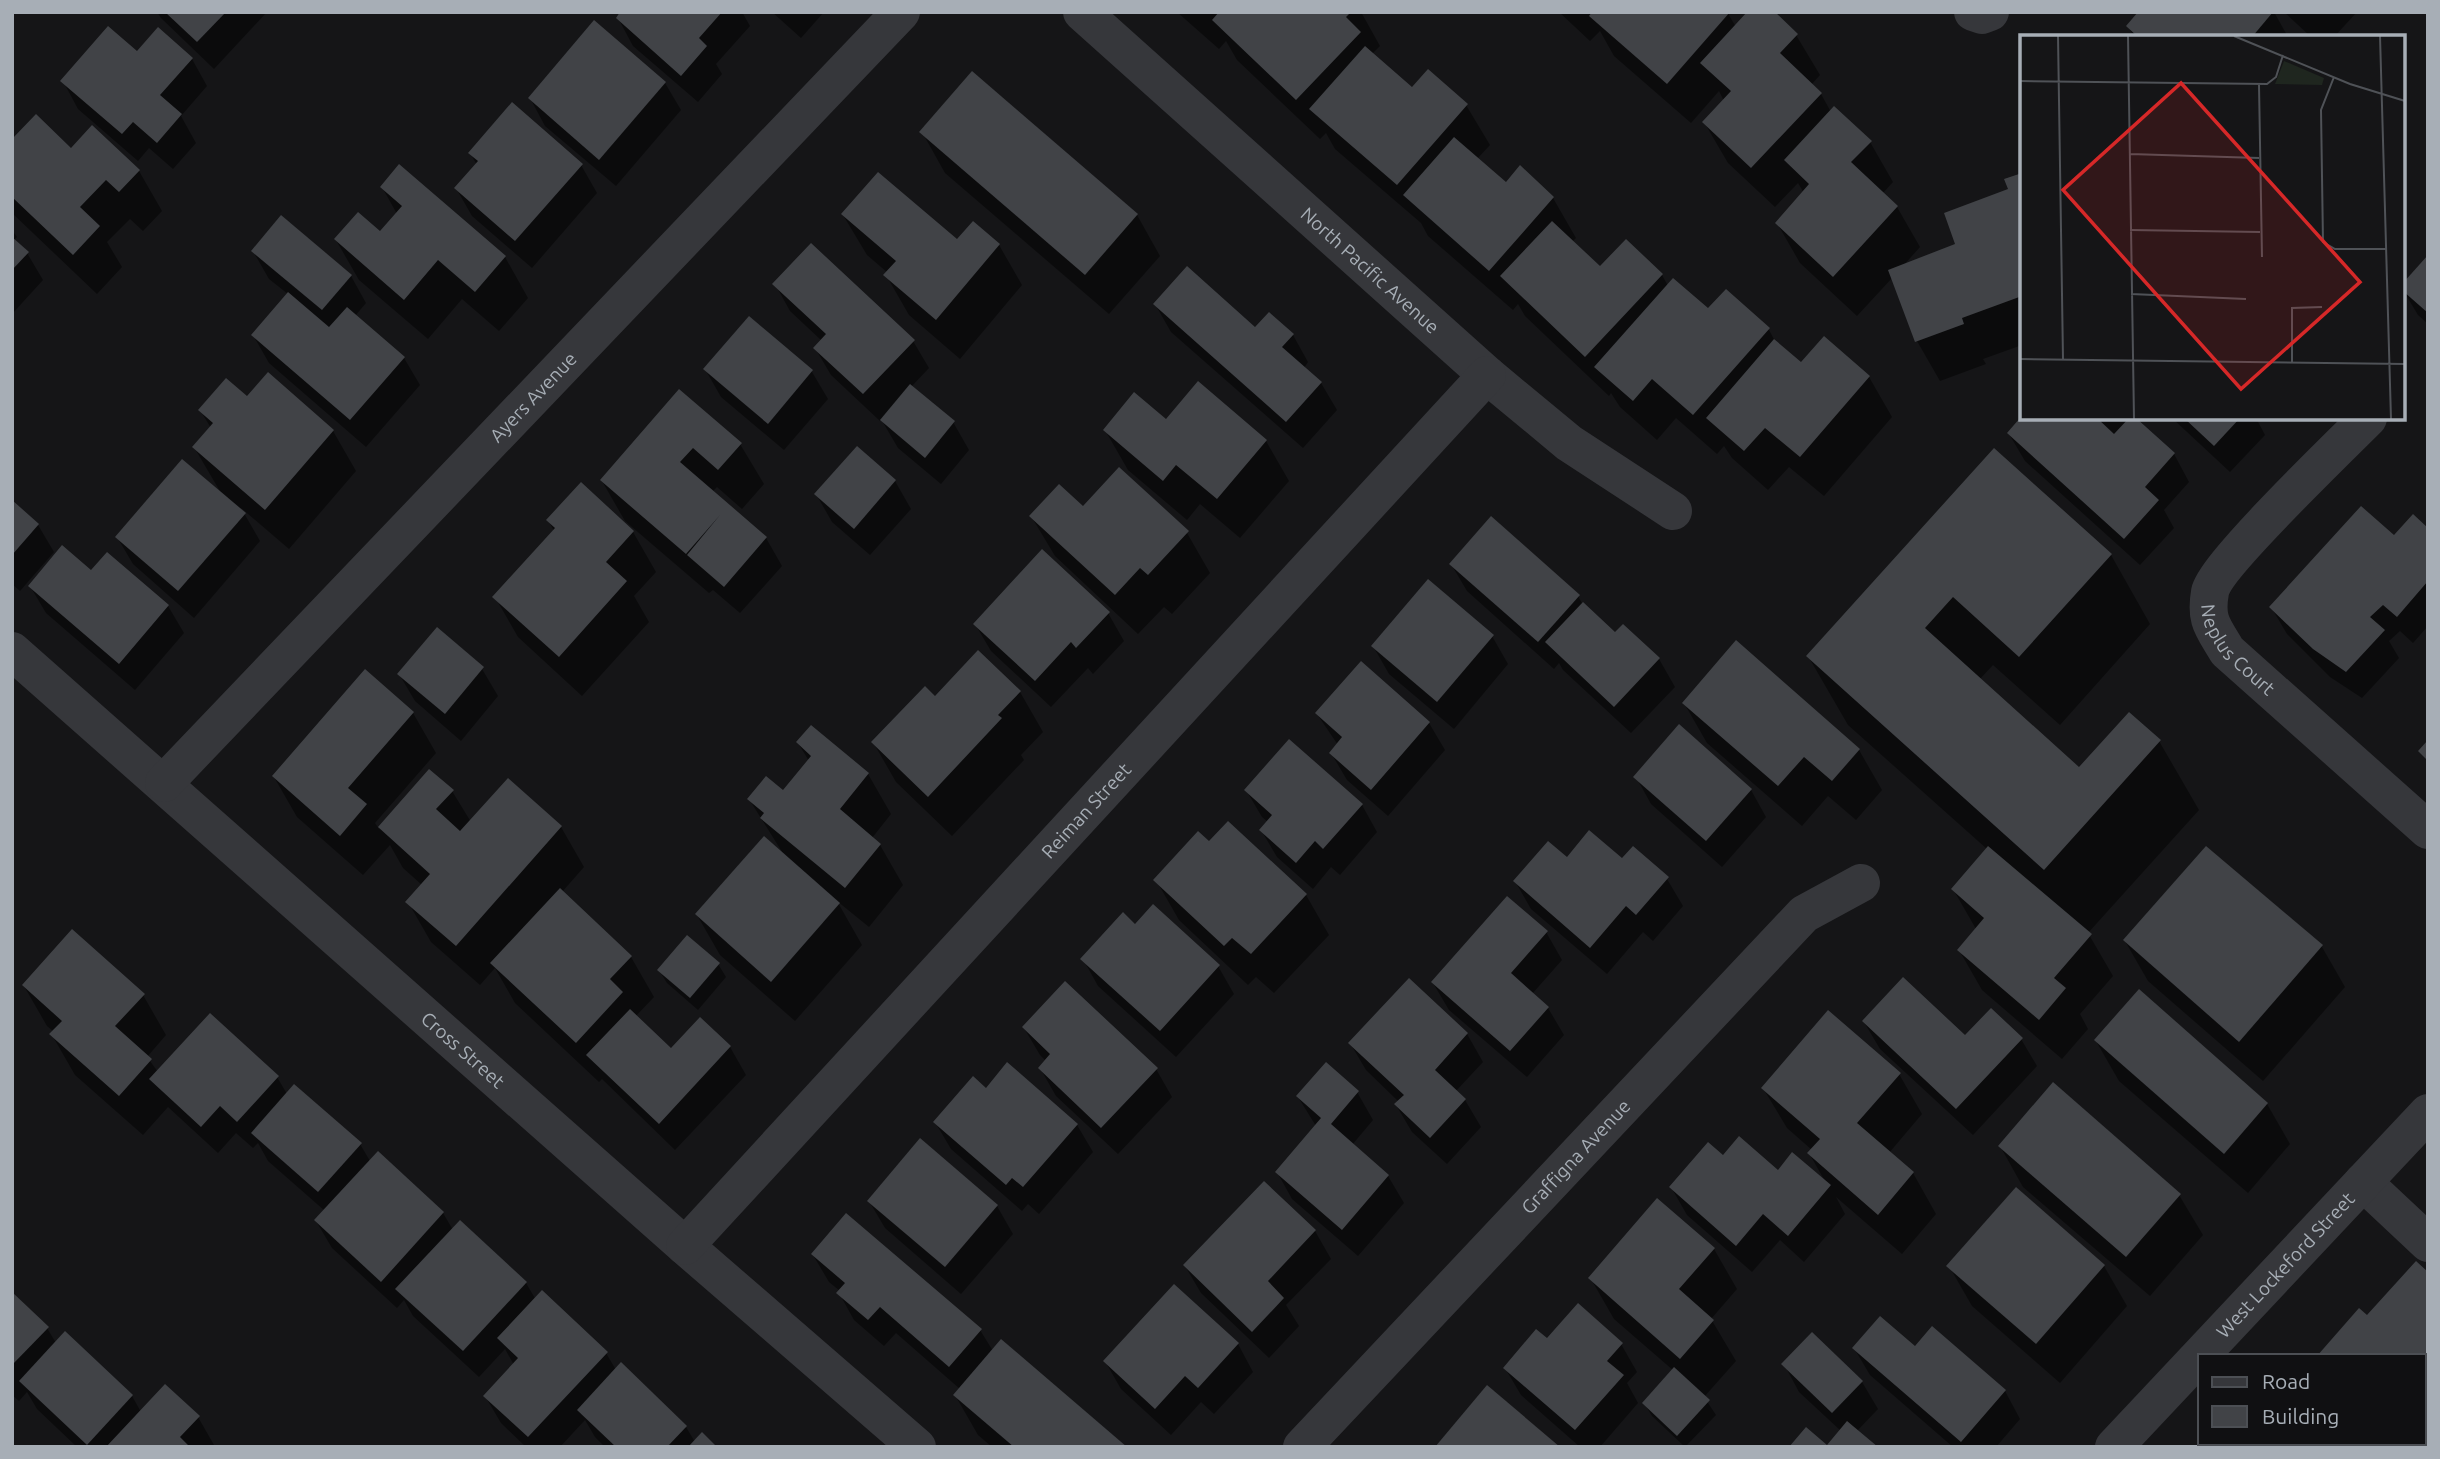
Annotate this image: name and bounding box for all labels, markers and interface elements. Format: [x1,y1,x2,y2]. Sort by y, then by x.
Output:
inset map [2020,35,2405,420]
street label: North Pacific Avenue [1297,203,1444,338]
street label: Ayers Avenue [485,348,581,446]
street label: Neplus Court [2197,603,2280,700]
street label: Reiman Street [1037,758,1136,863]
street label: Cross Street [417,1007,510,1093]
street label: Graffigna Avenue [1517,1095,1635,1218]
street label: West Lockeford Street [2212,1187,2359,1342]
legend [2198,1354,2426,1445]
text: Road [2262,1369,2310,1393]
text: Building [2262,1404,2339,1428]

